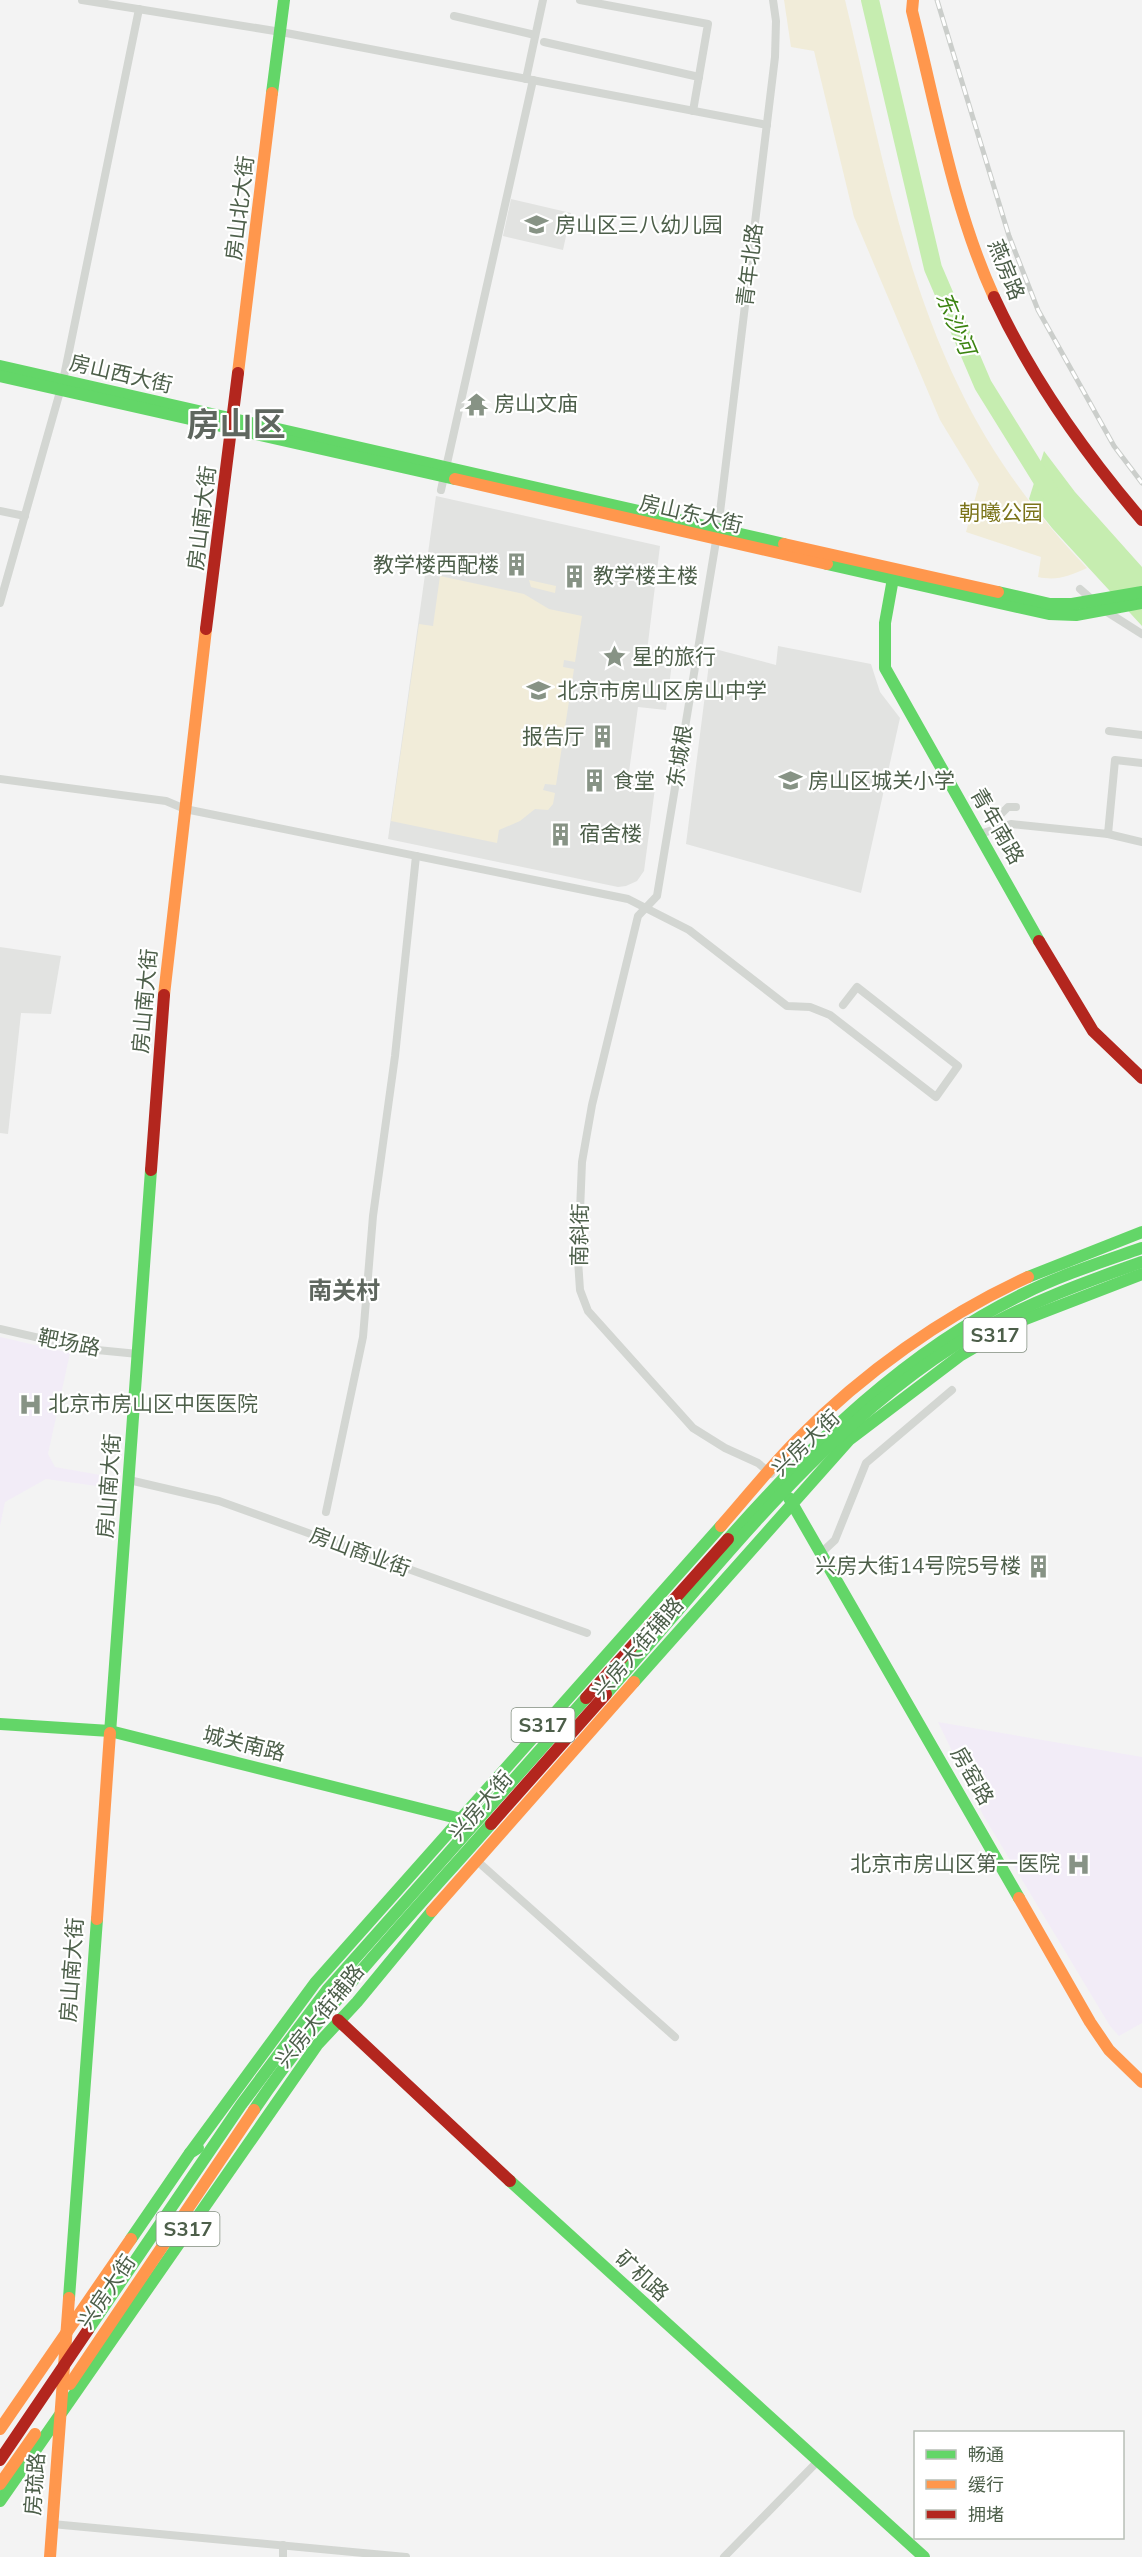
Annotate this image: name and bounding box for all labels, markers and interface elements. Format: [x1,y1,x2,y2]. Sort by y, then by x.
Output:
street label: 房山北大街 [220,154,258,262]
place label: 房山区三八幼儿园 [555,211,723,237]
school or university icon: 房山区三八幼儿园 [524,212,550,238]
street label: 青年北路 [731,222,767,308]
street label: 燕房路 [983,236,1031,304]
water label: 东沙河 [930,287,983,363]
street label: 房山西大街 [67,349,175,398]
place label: 房山文庙 [494,390,578,416]
temple icon: 房山文庙 [463,391,489,417]
district label: 房山区 [187,403,286,444]
street label: 房山南大街 [182,464,220,572]
street label: 房山东大街 [637,489,745,538]
park label: 朝曦公园 [959,499,1043,525]
place label: 教学楼西配楼 [373,551,499,577]
building icon: 教学楼西配楼 [504,552,530,578]
place label: 教学楼主楼 [593,562,698,588]
building icon: 教学楼主楼 [562,563,588,589]
place label: 星的旅行 [632,643,716,669]
place icon: 星的旅行 [601,644,627,670]
place label: 北京市房山区房山中学 [557,677,767,703]
school or university icon: 北京市房山区房山中学 [526,678,552,704]
place label: 报告厅 [522,723,585,749]
street label: 东城根 [661,723,697,789]
building icon: 报告厅 [590,724,616,750]
place label: 食堂 [613,767,655,793]
place label: 房山区城关小学 [808,767,955,793]
building icon: 食堂 [582,768,608,794]
school or university icon: 房山区城关小学 [777,768,803,794]
street label: 青年南路 [966,783,1030,868]
place label: 宿舍楼 [579,820,642,846]
building icon: 宿舍楼 [548,821,574,847]
street label: 房山南大街 [126,947,162,1054]
street label: 南斜街 [565,1203,593,1267]
district label: 南关村 [308,1275,380,1305]
road number: S317 [964,1318,1026,1352]
street label: 靶场路 [36,1323,103,1361]
place label: 北京市房山区中医医院 [48,1390,258,1416]
hospital icon: 北京市房山区中医医院 [17,1391,43,1417]
street label: 兴房大街 [766,1404,845,1481]
street label: 房山南大街 [91,1433,125,1539]
street label: 房山商业街 [307,1521,414,1581]
place label: 兴房大街14号院5号楼 [815,1552,1021,1578]
building icon: 兴房大街14号院5号楼 [1026,1553,1052,1579]
street label: 兴房大街辅路 [586,1591,688,1703]
road number: S317 [512,1708,574,1742]
street label: 城关南路 [200,1720,288,1766]
street label: 房窑路 [946,1742,1000,1809]
street label: 兴房大街 [443,1765,518,1846]
place label: 北京市房山区第一医院 [850,1850,1060,1876]
hospital icon: 北京市房山区第一医院 [1065,1851,1091,1877]
street label: 房山南大街 [54,1917,88,2023]
street label: 兴房大街辅路 [269,1958,369,2073]
road number: S317 [156,2212,219,2246]
street label: 矿机路 [611,2245,675,2306]
street label: 兴房大街 [72,2249,140,2334]
legend [914,2431,1124,2539]
text: 畅通 [968,2443,1004,2466]
street label: 房琉路 [19,2452,49,2516]
text: 缓行 [968,2473,1004,2496]
text: 拥堵 [968,2503,1004,2526]

